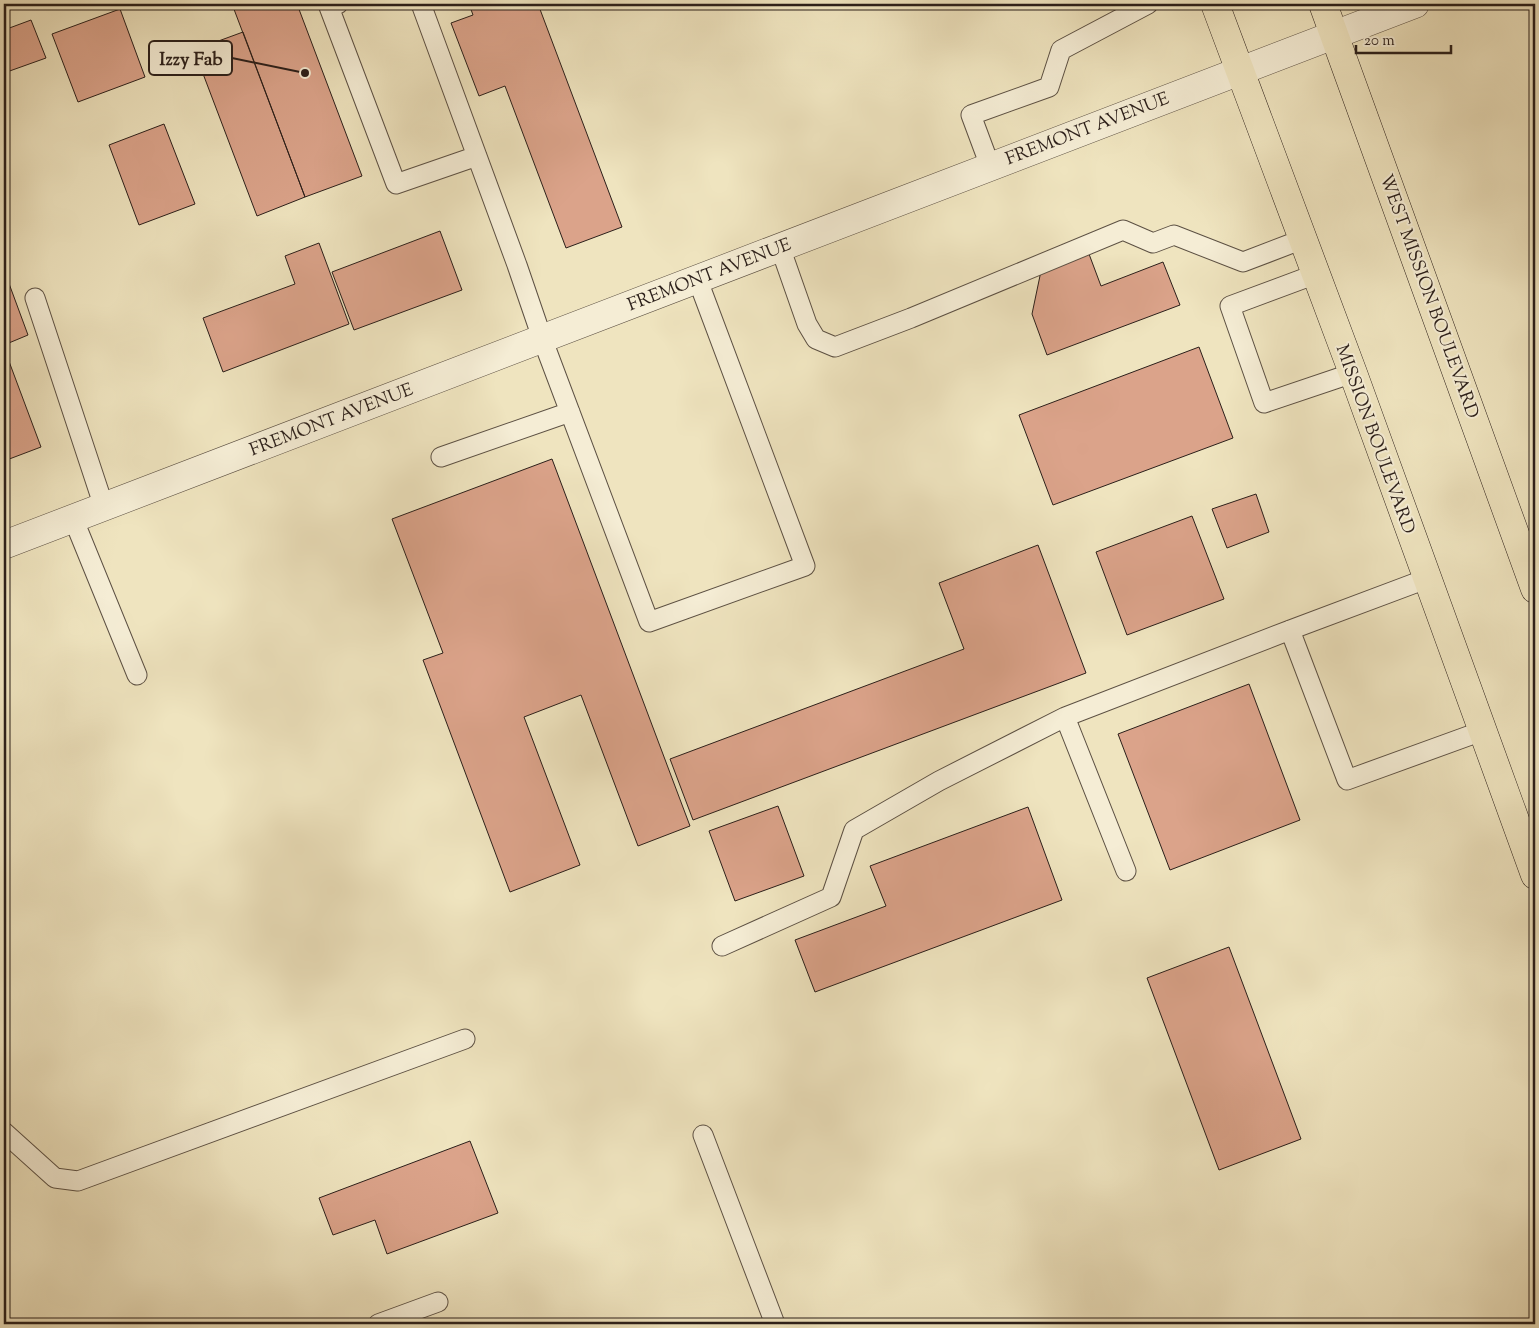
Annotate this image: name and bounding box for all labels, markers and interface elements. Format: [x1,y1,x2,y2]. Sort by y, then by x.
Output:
scale bar [1356,22,1452,54]
text: 20 m [1364,31,1395,52]
callout: Izzy Fab [149,41,232,75]
text: Izzy Fab [159,47,223,74]
street label: FREMONT AVENUE [1002,87,1173,173]
street label: WEST MISSION BOULEVARD [1372,171,1484,422]
street label: FREMONT AVENUE [624,233,795,319]
street label: MISSION BOULEVARD [1328,341,1421,538]
street label: FREMONT AVENUE [246,378,417,464]

